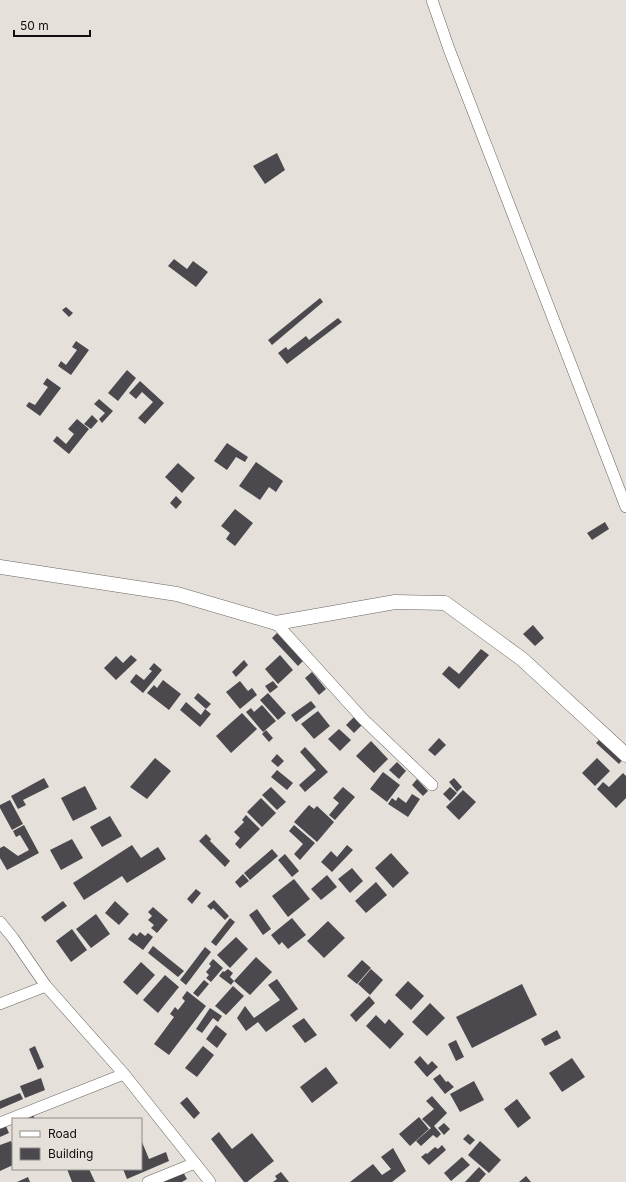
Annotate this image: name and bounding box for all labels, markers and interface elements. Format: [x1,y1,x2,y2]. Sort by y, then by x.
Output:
scale bar [14,12,90,38]
text: 50 m [20,18,49,33]
legend [12,1118,142,1170]
text: Road [48,1126,77,1141]
text: Building [48,1146,93,1161]

